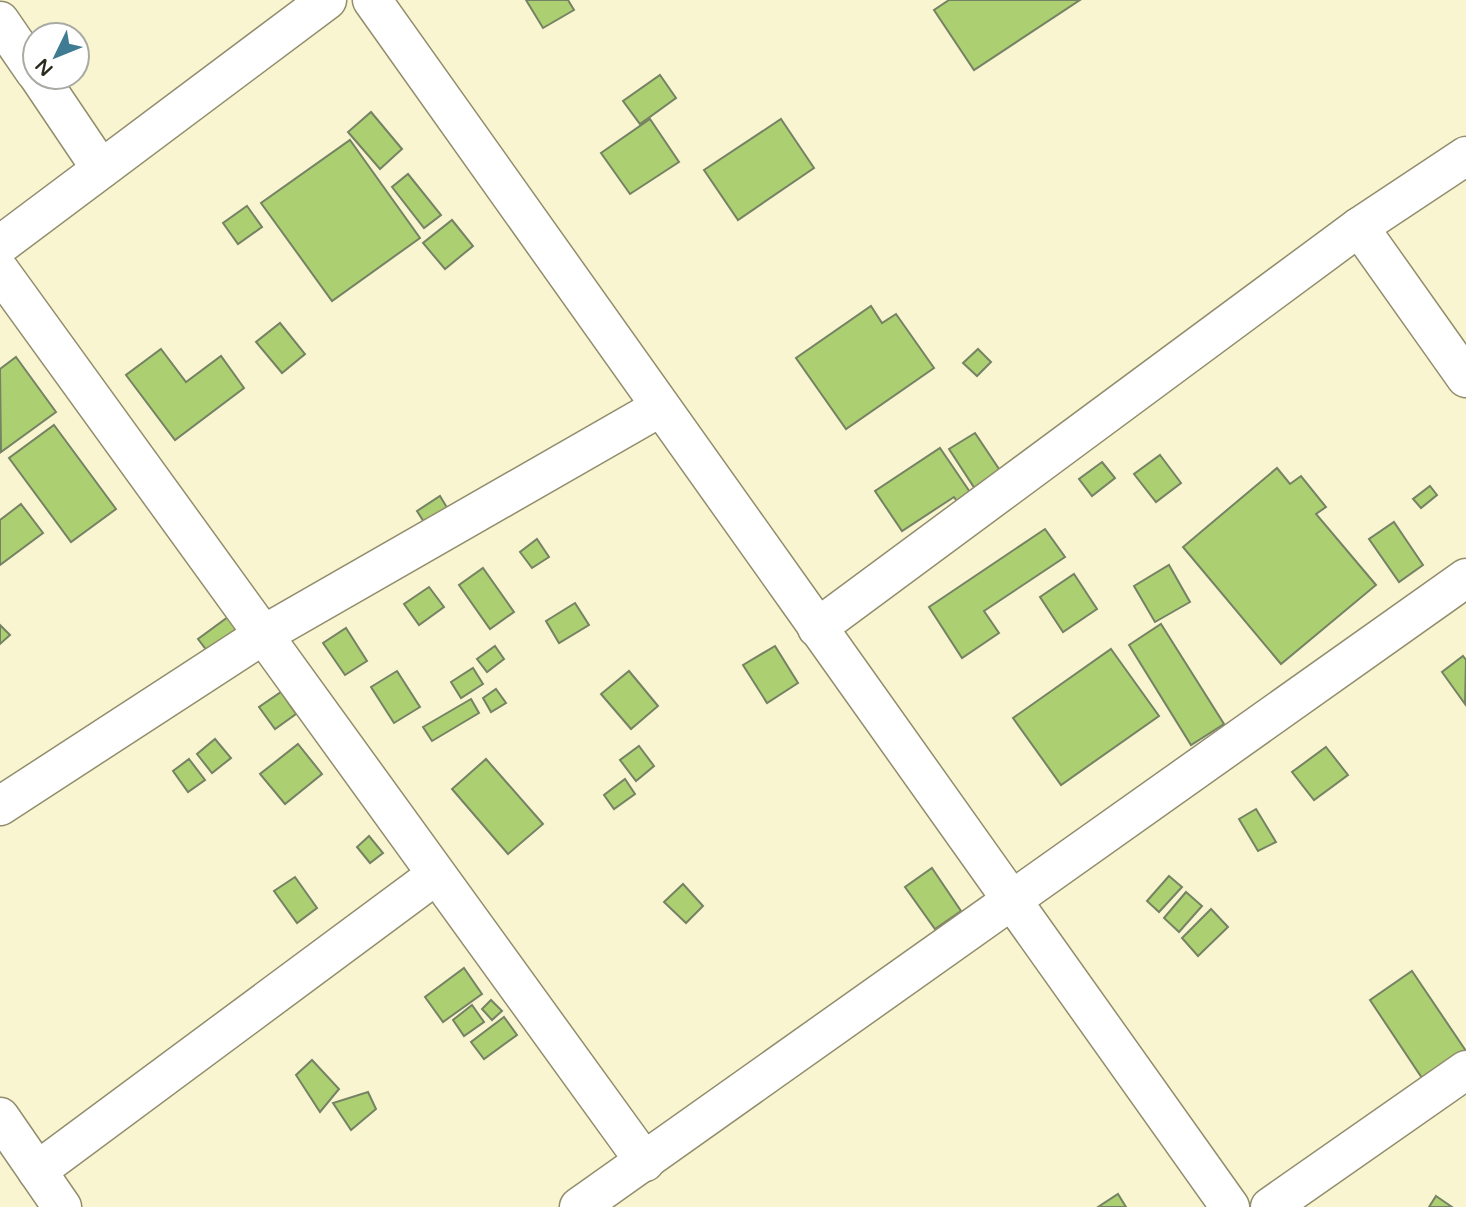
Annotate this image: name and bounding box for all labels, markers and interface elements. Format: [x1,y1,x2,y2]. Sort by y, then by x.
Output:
north arrow [21,21,91,91]
text: N [31,54,58,80]

